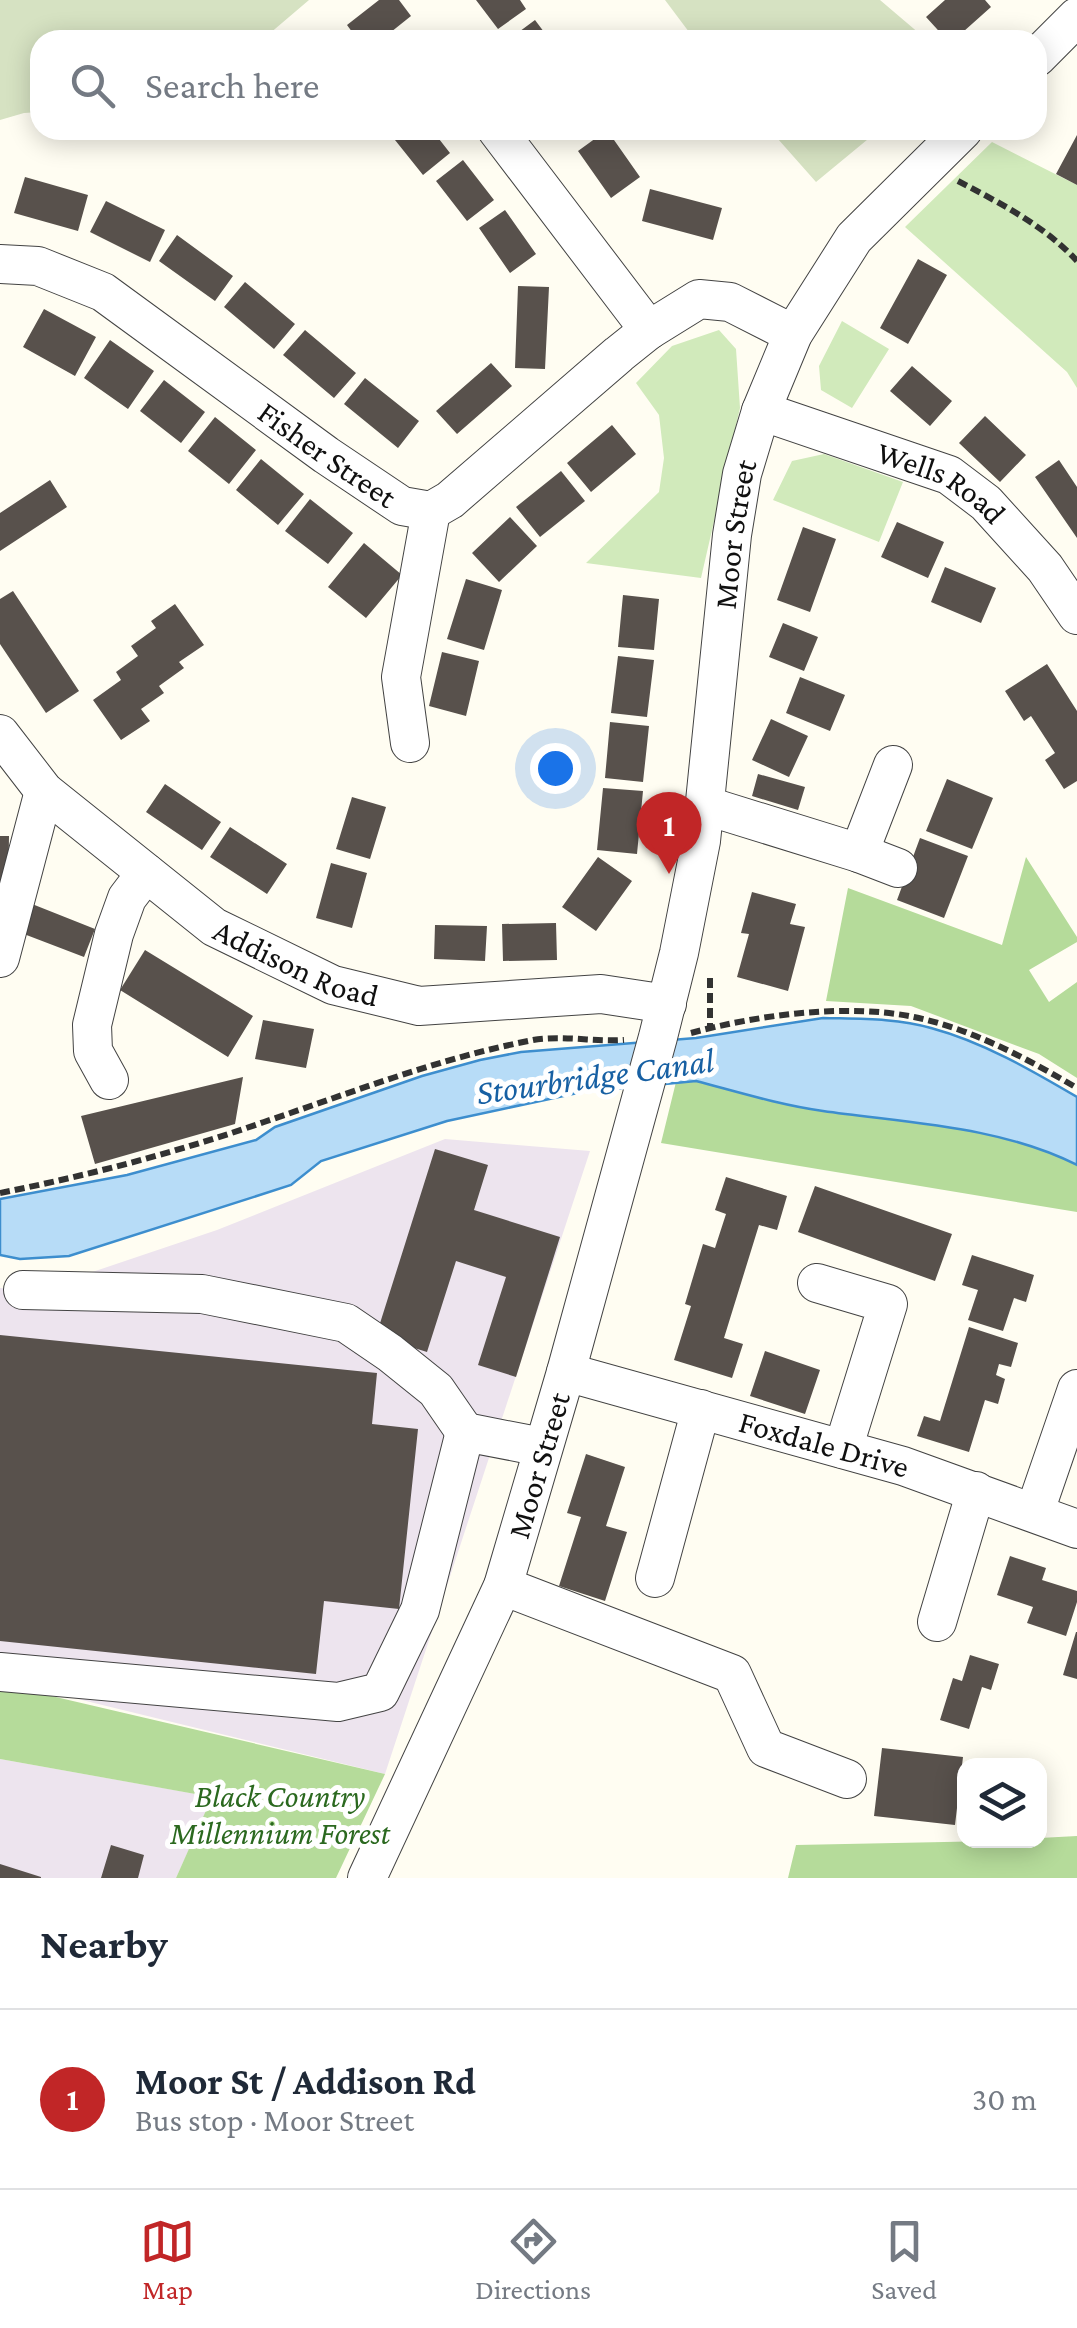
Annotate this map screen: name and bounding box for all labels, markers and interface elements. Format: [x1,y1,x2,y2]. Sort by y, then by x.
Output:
search box [30,30,1047,140]
icon: search [65,58,120,113]
text: Search here [145,64,319,106]
street label: Fisher Street [251,394,403,515]
street label: Wells Road [872,434,1014,531]
street label: Moor Street [707,454,764,611]
your location [530,743,581,794]
pin: 1 [636,792,702,874]
street label: Addison Road [208,912,382,1014]
water label: Stourbridge Canal [474,1040,717,1112]
street label: Moor Street [500,1388,577,1543]
street label: Foxdale Drive [735,1403,913,1485]
map controls [957,1758,1047,1848]
button: layers [957,1758,1047,1848]
park label: Black Country Millennium Forest [169,1778,391,1851]
text: Nearby [40,1920,168,1967]
text: Moor St / Addison Rd [135,2060,476,2102]
text: 1 [67,2081,78,2117]
text: 30 m [972,2081,1037,2117]
text: Bus stop · Moor Street [135,2102,414,2138]
tab: Map [140,2214,195,2305]
tab: Directions [475,2214,591,2305]
tab: Saved [871,2214,937,2305]

